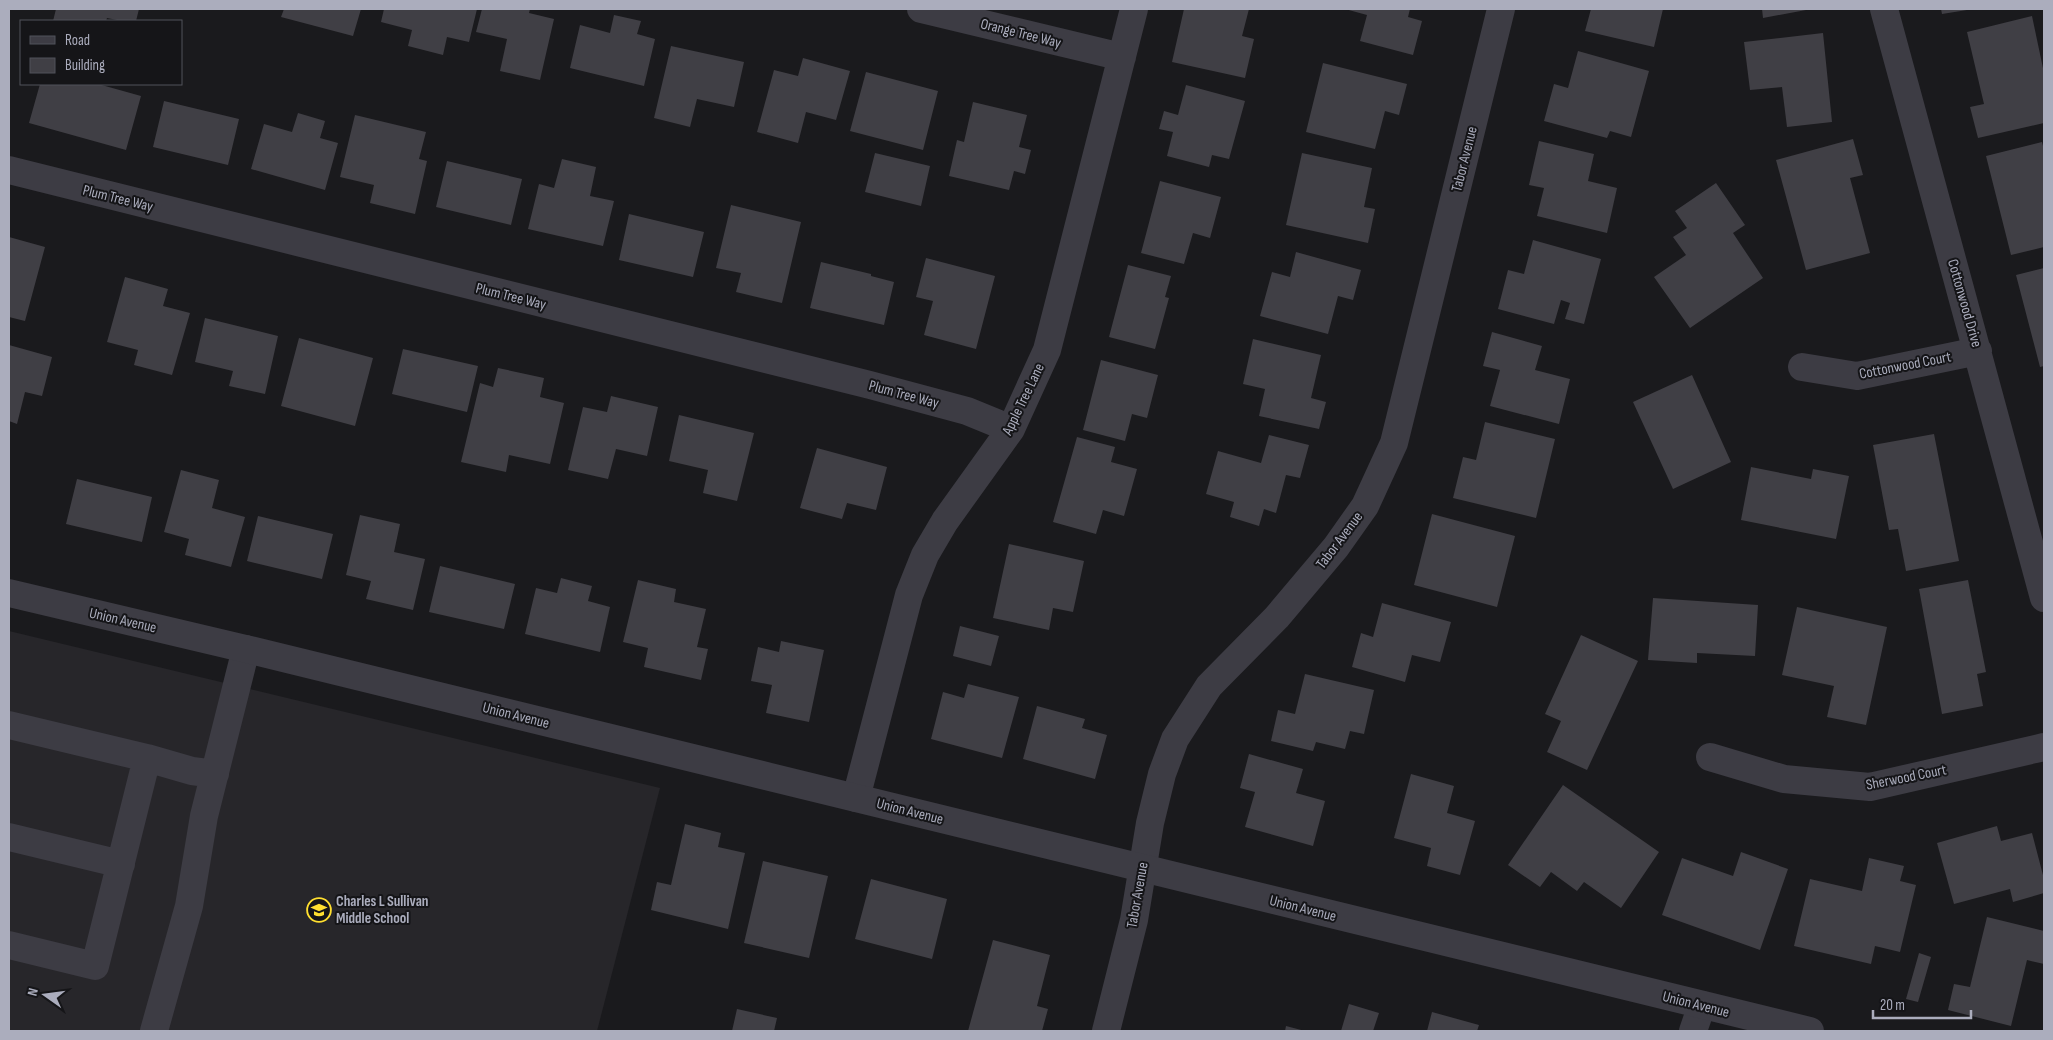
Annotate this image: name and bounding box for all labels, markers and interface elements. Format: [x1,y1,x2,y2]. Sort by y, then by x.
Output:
street label: Orange Tree Way [979,14,1063,53]
legend [20,20,182,85]
text: Road [65,31,90,50]
text: Building [65,56,105,75]
street label: Tabor Avenue [1447,124,1482,194]
street label: Plum Tree Way [81,181,155,216]
street label: Cottonwood Drive [1943,257,1986,349]
street label: Plum Tree Way [474,279,548,314]
street label: Cottonwood Court [1858,347,1953,384]
street label: Apple Tree Lane [997,360,1049,439]
street label: Plum Tree Way [867,376,941,413]
street label: Tabor Avenue [1312,508,1367,573]
street label: Union Avenue [87,604,158,637]
street label: Union Avenue [480,698,551,733]
street label: Sherwood Court [1864,760,1948,795]
street label: Union Avenue [874,794,945,829]
street label: Tabor Avenue [1122,861,1153,930]
street label: Union Avenue [1267,891,1338,926]
place label: Charles L Sullivan Middle School [336,892,428,928]
school or university icon: Charles L Sullivan Middle School [306,897,332,923]
north arrow [20,970,70,1020]
text: N [24,986,42,998]
street label: Union Avenue [1660,987,1731,1022]
scale bar [1873,988,1970,1020]
text: 20 m [1880,996,1905,1015]

